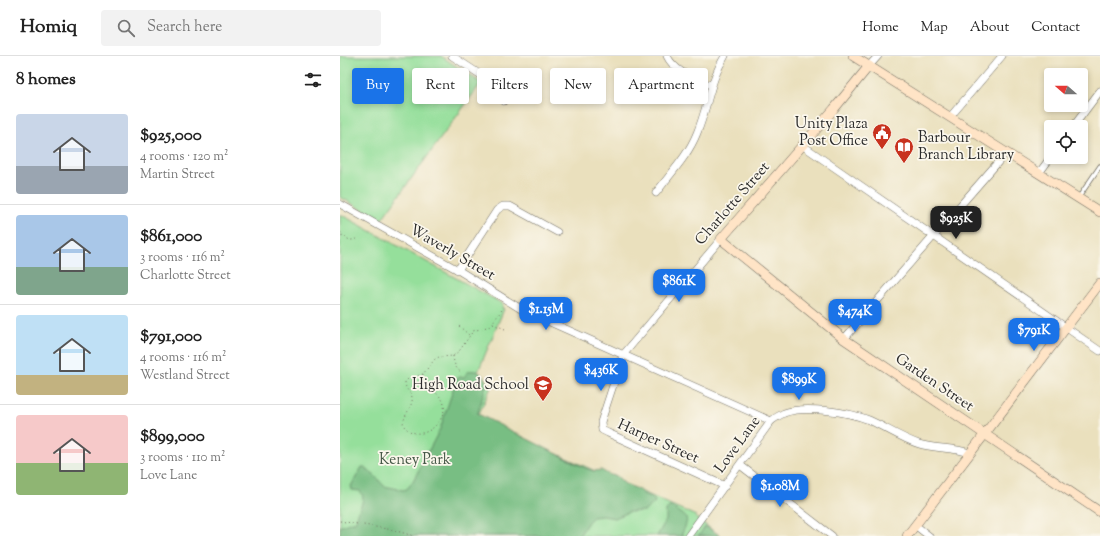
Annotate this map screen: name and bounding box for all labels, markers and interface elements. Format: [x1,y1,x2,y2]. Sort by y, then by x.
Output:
search box [101,10,381,46]
text: Homiq [20,14,77,41]
icon: search [115,17,137,39]
text: Search here [147,17,222,38]
text: Home [862,18,899,38]
text: Map [921,18,948,38]
text: About [970,18,1009,38]
text: Contact [1031,18,1080,38]
text: 8 homes [16,68,76,92]
chip: Buy [352,68,404,104]
chip: Rent [412,68,469,104]
chip: Filters [477,68,542,104]
chip: New [550,68,606,104]
chip: Apartment [614,68,708,104]
north arrow [1044,68,1088,112]
map controls [1044,68,1088,164]
icon: filters [302,69,324,91]
place label: Unity Plaza Post Office [795,114,868,152]
button: locate [1044,120,1088,164]
public building icon: Unity Plaza Post Office [871,122,893,150]
text: $925,000 [140,124,202,148]
place label: Barbour Branch Library [918,128,1015,166]
icon: home [48,130,96,178]
library icon: Barbour Branch Library [893,136,915,164]
text: 4 rooms · 120 m² [140,148,228,166]
street label: Charlotte Street [691,158,775,250]
text: Martin Street [140,166,215,184]
pin: $925K [928,206,984,240]
text: $925K [939,210,973,228]
street label: Waverly Street [405,220,499,286]
text: $861,000 [140,225,202,249]
icon: home [48,231,96,279]
text: 3 rooms · 116 m² [140,249,225,267]
text: Charlotte Street [140,267,231,285]
pin: $861K [651,269,707,303]
text: $861K [662,273,696,291]
pin: $1.15M [513,297,579,331]
pin: $474K [827,299,883,333]
text: $1.15M [528,301,564,319]
text: $474K [837,303,873,321]
pin: $791K [1006,318,1062,352]
text: $791K [1017,322,1051,340]
text: $791,000 [140,325,202,349]
icon: home [48,331,96,379]
text: 4 rooms · 116 m² [140,349,226,367]
street label: Garden Street [891,349,977,417]
pin: $436K [573,358,629,392]
text: $436K [584,362,618,380]
text: Westland Street [140,367,230,385]
pin: $899K [771,367,827,401]
text: $899K [781,371,817,389]
school or university icon: High Road School [532,374,554,402]
place label: High Road School [412,375,529,396]
street label: Love Lane [710,412,766,478]
street label: Harper Street [614,415,702,469]
text: $899,000 [140,425,205,449]
icon: home [48,431,96,479]
text: 3 rooms · 110 m² [140,449,225,467]
park label: Keney Park [379,450,451,471]
text: Love Lane [140,467,197,485]
pin: $1.08M [747,474,813,508]
text: $1.08M [760,478,800,496]

